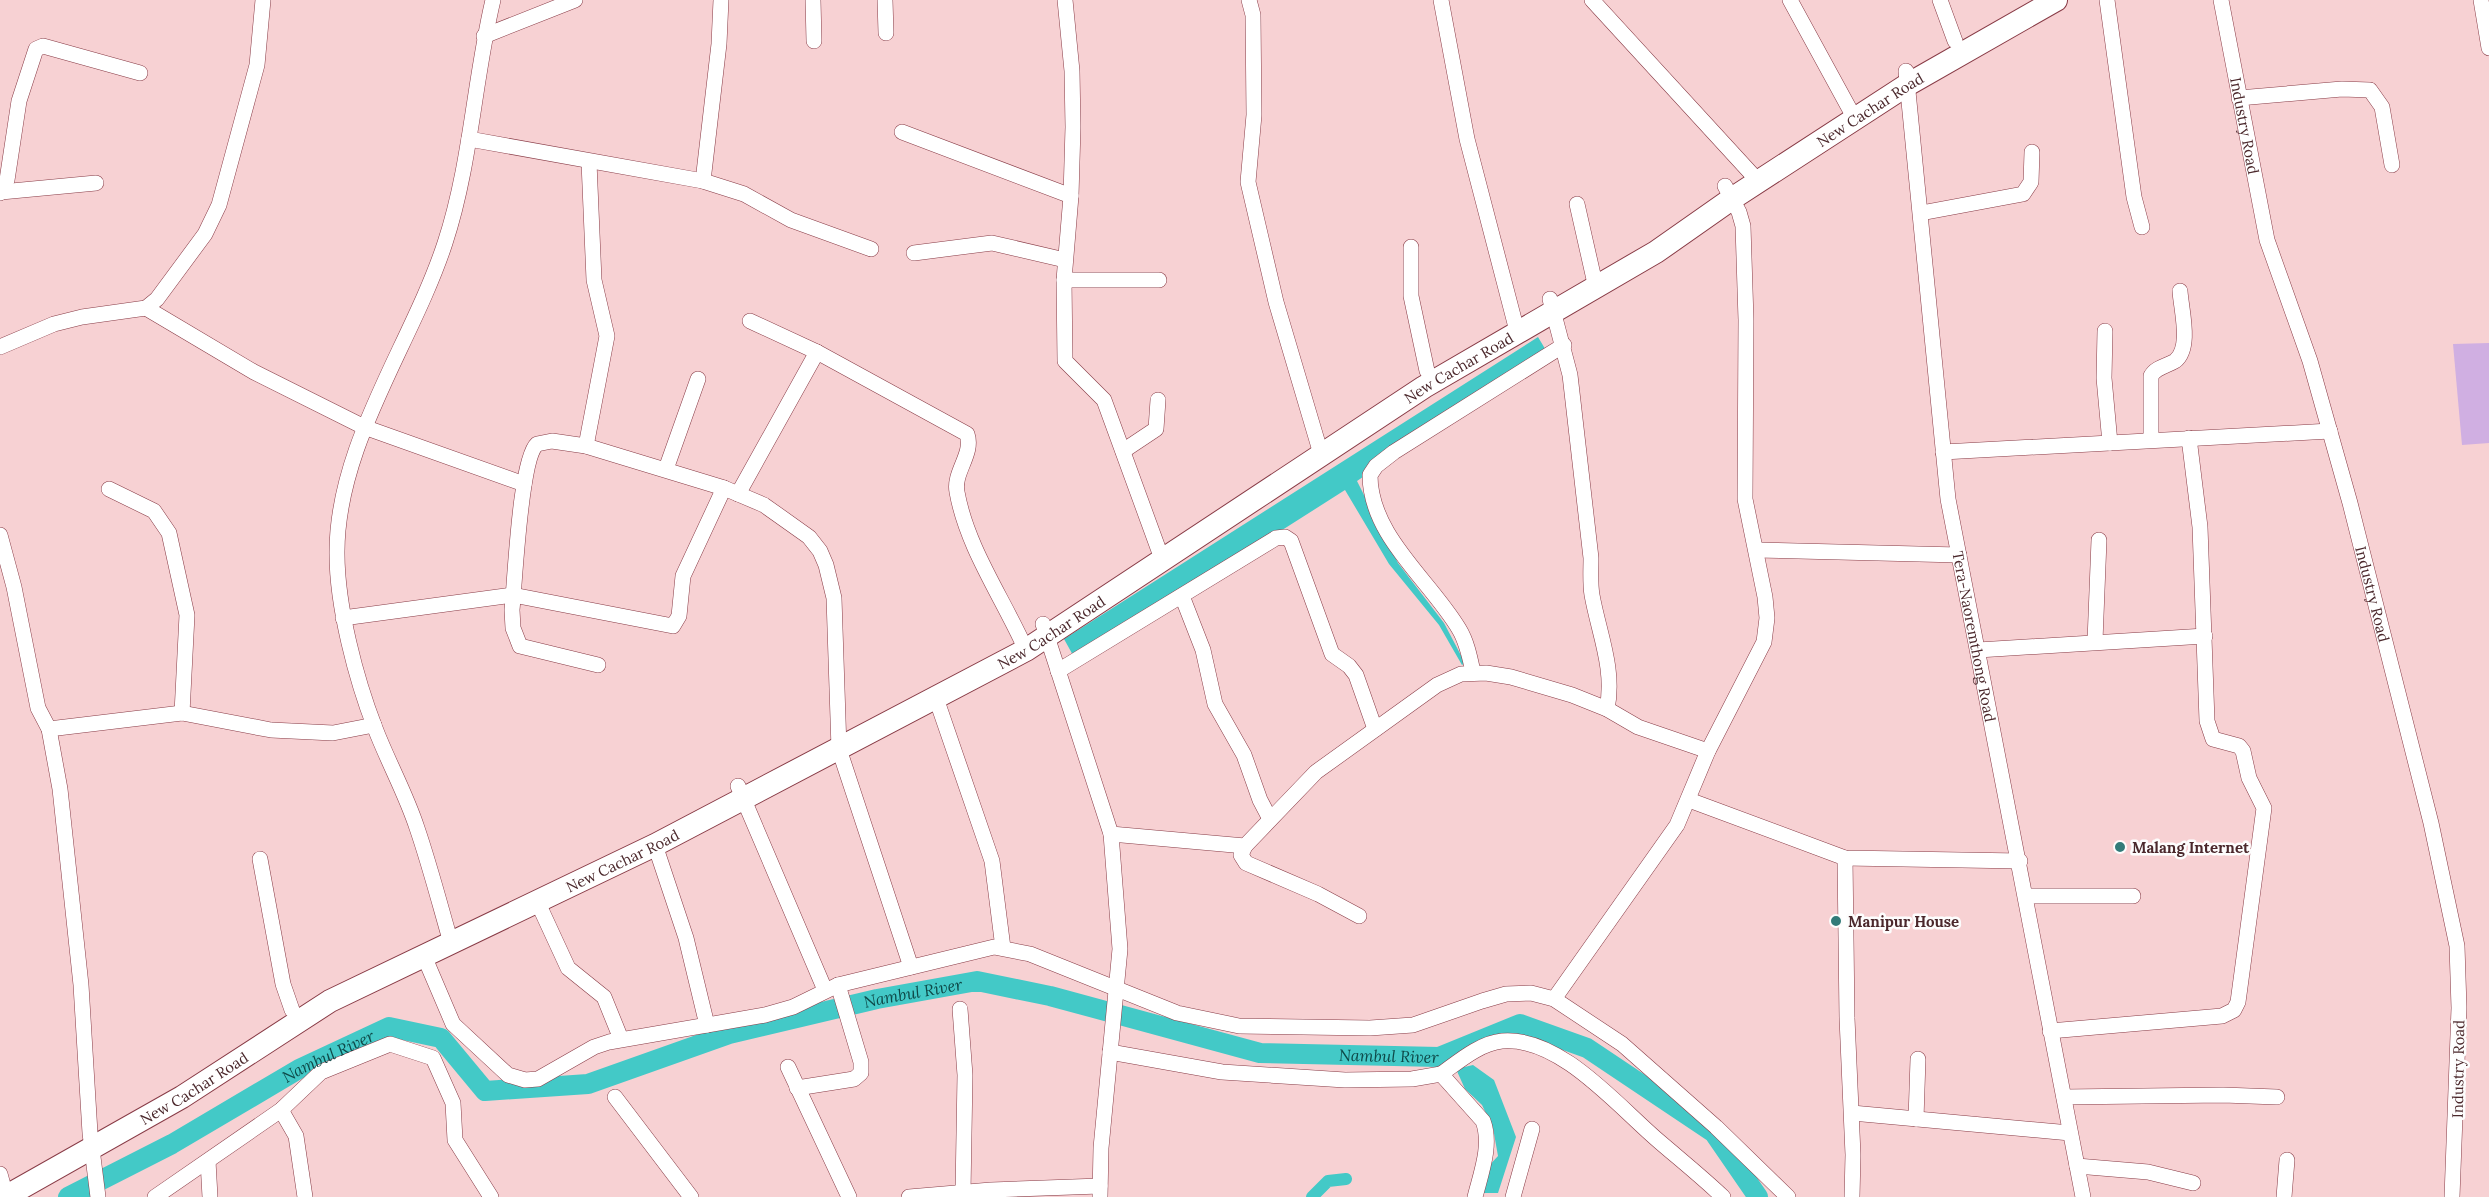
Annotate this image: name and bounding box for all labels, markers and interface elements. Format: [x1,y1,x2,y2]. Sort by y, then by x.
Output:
street label: New Cachar Road [1813,68,1927,151]
street label: Industry Road [2227,76,2264,176]
street label: New Cachar Road [1400,328,1516,407]
street label: Industry Road [2352,544,2394,644]
street label: Tera-Naoremthong Road [1949,549,2000,724]
street label: New Cachar Road [994,591,1108,673]
street label: New Cachar Road [563,825,682,896]
place label: Malang Internet [2132,838,2250,857]
marker: Malang Internet [2113,840,2127,854]
place label: Manipur House [1848,912,1959,931]
marker: Manipur House [1829,914,1843,928]
water label: Nambul River [862,974,964,1012]
street label: Industry Road [2448,1020,2468,1118]
water label: Nambul River [278,1025,378,1087]
water label: Nambul River [1339,1045,1440,1067]
street label: New Cachar Road [136,1047,251,1128]

